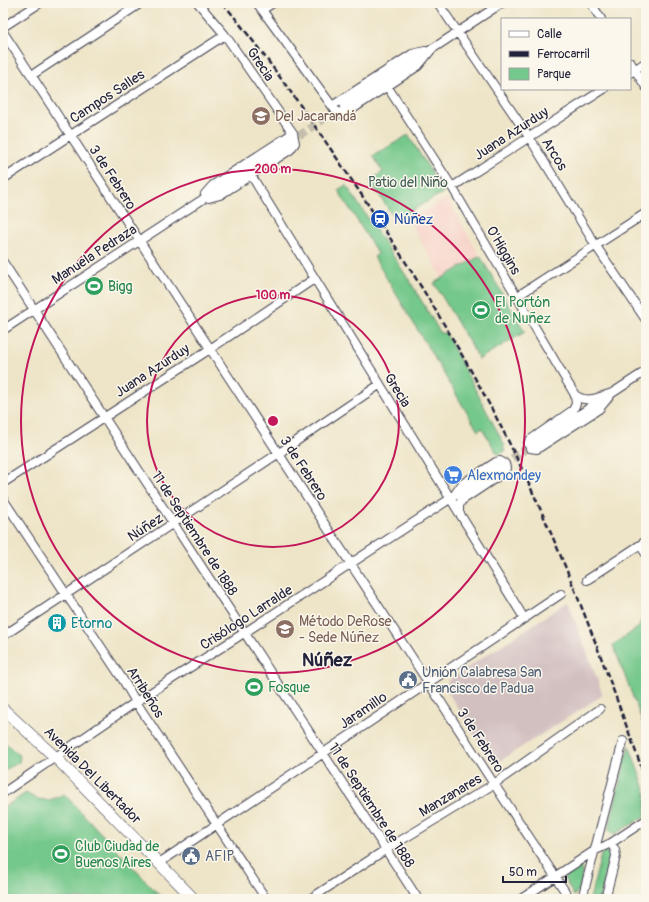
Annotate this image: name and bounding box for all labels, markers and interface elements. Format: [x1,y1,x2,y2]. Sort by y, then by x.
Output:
legend [501,18,631,90]
text: Calle [537,27,562,42]
street label: Grecia [243,44,278,84]
text: Ferrocarril [537,47,590,62]
street label: Campos Salles [67,66,148,127]
text: Parque [537,67,571,82]
street label: Juana Azurduy [471,103,552,164]
school or university icon: Del Jacarandá [250,105,272,127]
place label: Del Jacarandá [275,108,356,125]
street label: Arcos [538,135,571,174]
street label: 3 de Febrero [85,142,140,213]
text: 200 m [255,162,292,177]
park label: Patio del Niño [368,174,448,191]
station icon: Núñez [369,208,391,230]
place label: Núñez [394,211,433,228]
street label: Manuela Pedraza [49,221,140,288]
street label: O'Higgins [483,223,525,278]
sports icon: Bigg [83,275,105,297]
place label: Bigg [108,278,133,295]
text: 100 m [256,288,291,303]
place label: El Portón de Nuñez [495,294,551,327]
sports icon: El Portón de Nuñez [470,299,492,321]
street label: Juana Azurduy [112,340,193,401]
street label: Grecia [381,370,415,410]
centre of rings [266,414,280,428]
street label: 3 de Febrero [276,433,331,504]
supermarket icon: Alexmondey [442,464,464,486]
place label: Alexmondey [467,467,541,484]
street label: 11 de Septiembre de 1888 [148,468,241,599]
street label: Núñez [124,510,166,545]
street label: Crisólogo Larralde [197,581,296,654]
building icon: Etorno [46,612,68,634]
place label: Método DeRose - Sede Núñez [299,613,391,646]
place label: Etorno [71,615,113,632]
school or university icon: Método DeRose - Sede Núñez [274,618,296,640]
district label: Núñez [302,649,353,672]
street label: Arribeños [123,664,168,722]
place label: Unión Calabresa San Francisco de Padua [422,664,542,697]
public building icon: Unión Calabresa San Francisco de Padua [397,669,419,691]
sports icon: Fosque [243,676,265,698]
place label: Fosque [268,679,310,696]
street label: Jaramillo [336,688,391,733]
street label: 3 de Febrero [453,705,508,776]
street label: Avenida Del Libertador [41,723,145,827]
street label: 11 de Septiembre de 1888 [325,740,418,871]
street label: Manzanares [416,770,485,821]
place label: Club Ciudad de Buenos Aires [75,838,159,871]
sports icon: Club Ciudad de Buenos Aires [50,843,72,865]
public building icon: AFIP [180,845,202,867]
place label: AFIP [205,848,234,865]
scale bar [503,858,566,884]
text: 50 m [509,865,537,880]

